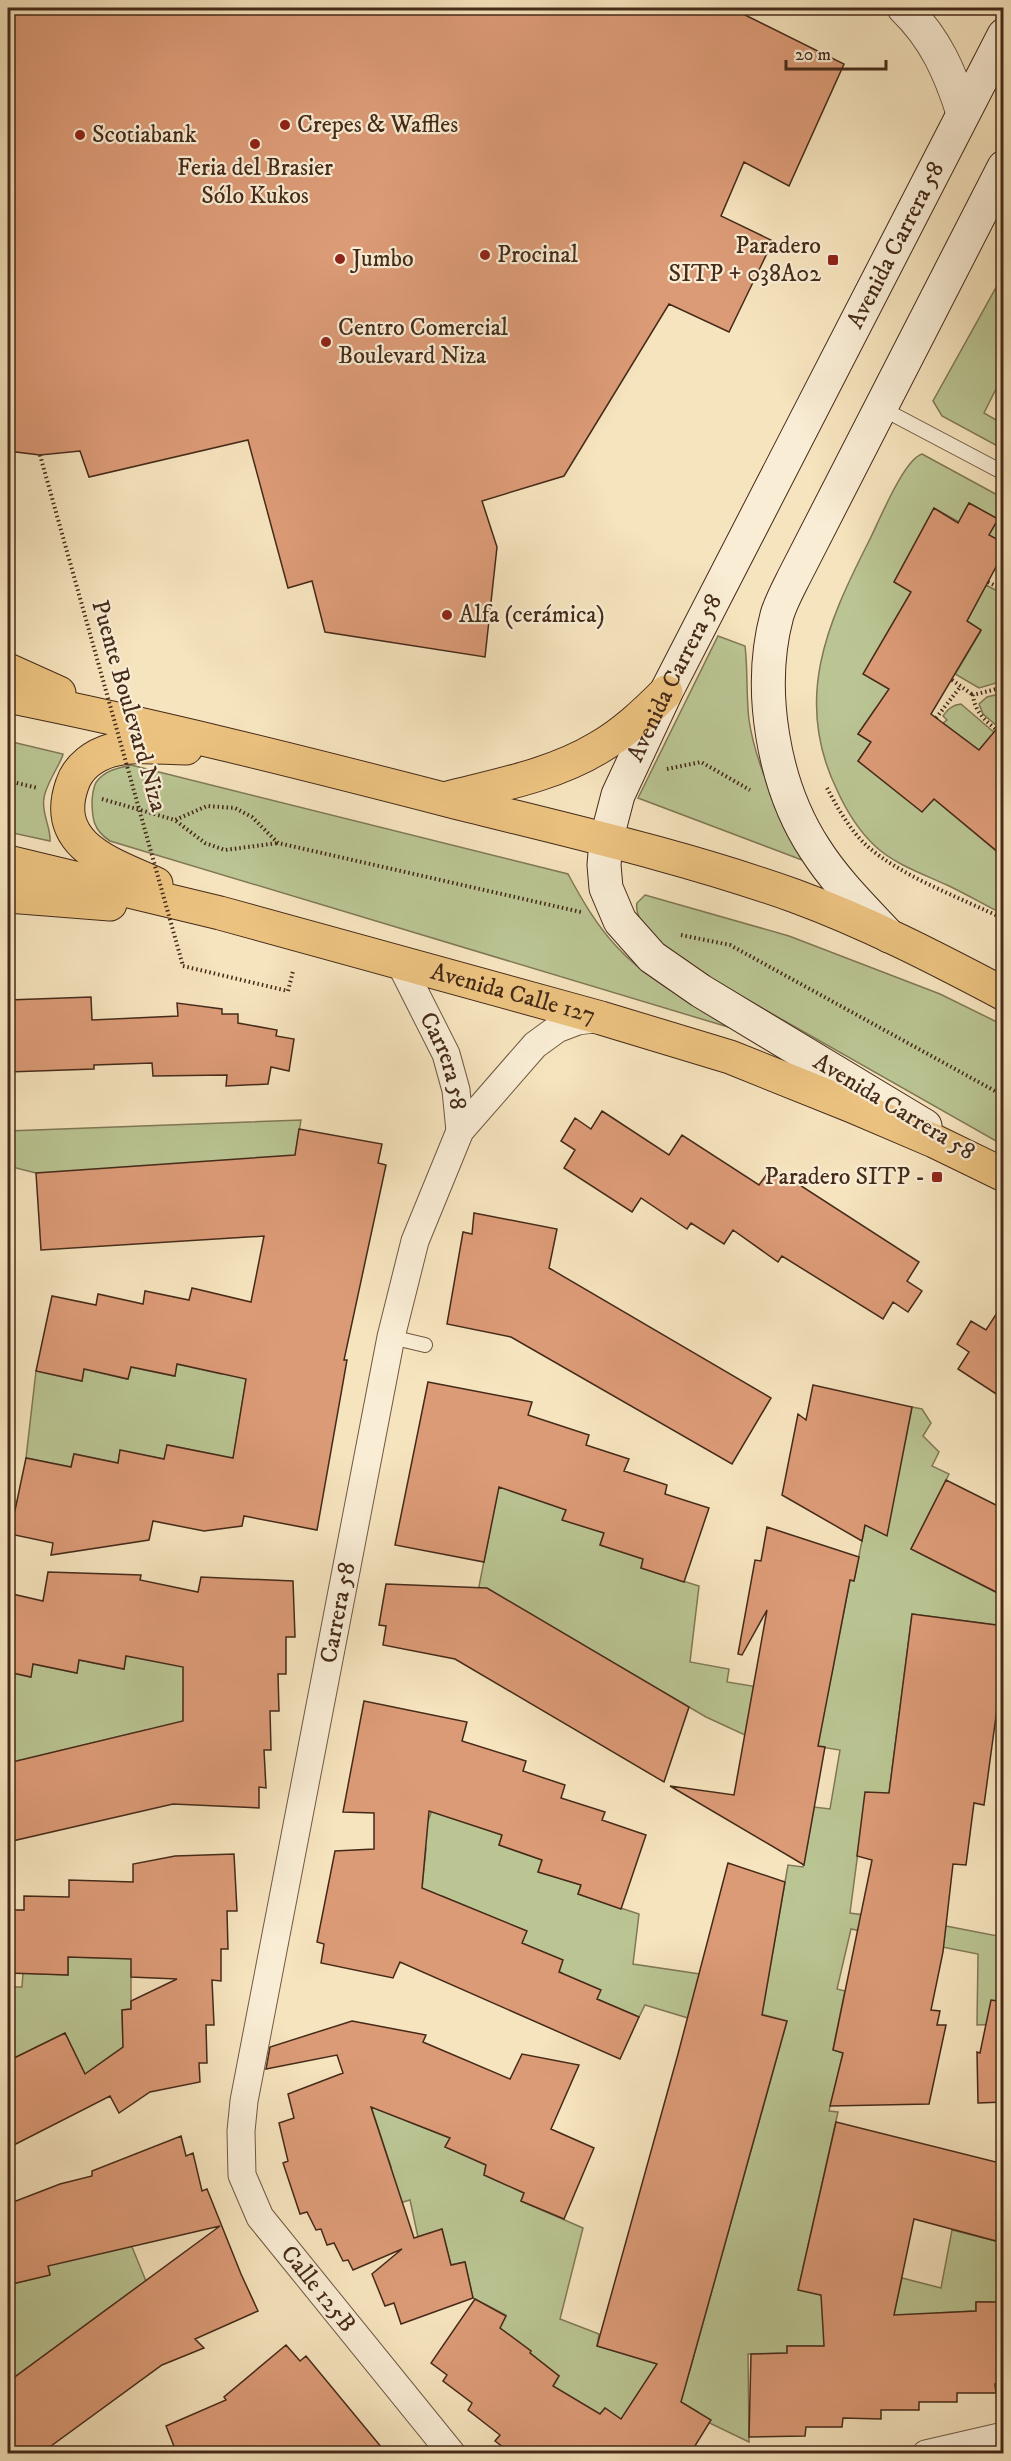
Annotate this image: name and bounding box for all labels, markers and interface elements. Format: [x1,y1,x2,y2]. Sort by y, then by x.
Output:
scale bar [786,33,886,71]
text: 20 m [795,44,831,66]
place label: Crepes & Waffles [297,110,458,140]
marker: Crepes & Waffles [278,118,292,132]
place label: Scotiabank [92,120,197,150]
marker: Scotiabank [73,128,87,142]
marker: Feria del Brasier Sólo Kukos [248,137,262,151]
place label: Feria del Brasier Sólo Kukos [177,153,333,211]
street label: Avenida Carrera 58 [841,157,951,334]
place label: Paradero SITP + 038A02 [669,231,821,289]
place label: Procinal [497,240,579,270]
place label: Jumbo [350,244,414,274]
marker: Procinal [478,248,492,262]
marker: Jumbo [333,252,347,266]
marker: Paradero SITP + 038A02 [826,253,840,267]
place label: Centro Comercial Boulevard Niza [338,313,509,371]
marker: Centro Comercial Boulevard Niza [319,335,333,349]
street label: Avenida Carrera 58 [621,589,729,767]
street label: Puente Boulevard Niza [84,597,174,816]
place label: Alfa (cerámica) [459,600,605,630]
marker: Alfa (cerámica) [440,608,454,622]
street label: Avenida Calle 127 [427,957,599,1031]
street label: Carrera 58 [412,1007,473,1111]
street label: Avenida Carrera 58 [808,1047,980,1167]
place label: Paradero SITP - [765,1162,925,1192]
marker: Paradero SITP - [930,1170,944,1184]
street label: Carrera 58 [314,1560,362,1666]
street label: Calle 125B [274,2239,362,2339]

